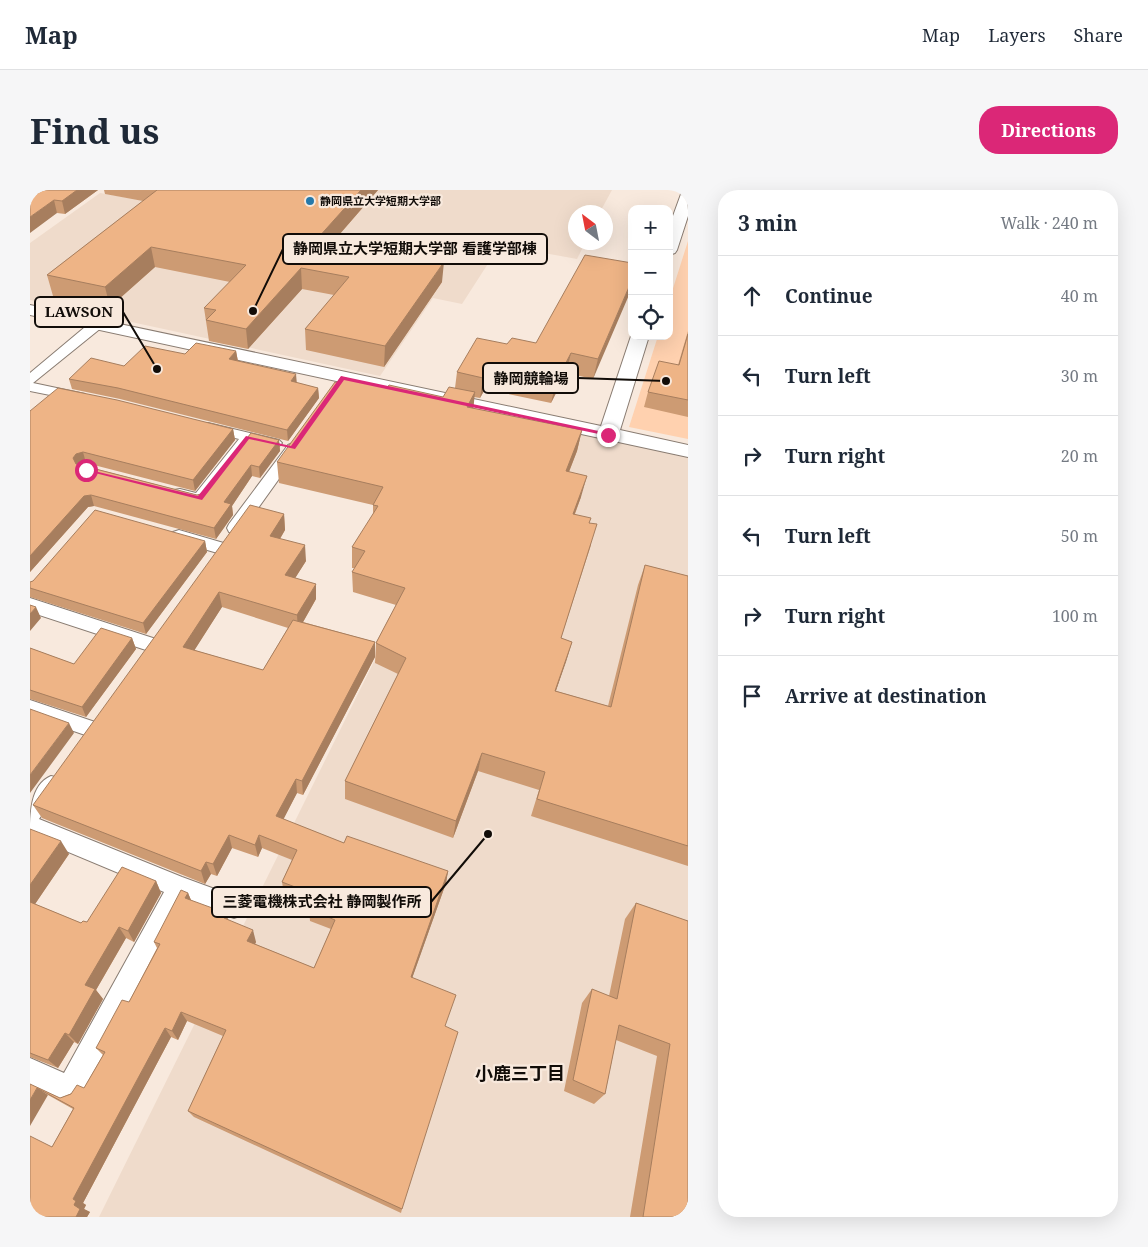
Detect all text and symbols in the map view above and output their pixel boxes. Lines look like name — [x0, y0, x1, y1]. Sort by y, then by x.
text: Map — [25, 18, 78, 51]
text: Map — [922, 23, 960, 47]
text: Layers — [988, 23, 1046, 47]
text: Share — [1074, 23, 1123, 47]
button: Directions — [979, 106, 1118, 154]
text: Find us — [30, 107, 159, 154]
place label: 静岡県立大学短期大学部 — [320, 193, 441, 208]
marker: 静岡県立大学短期大学部 — [304, 195, 316, 207]
north arrow — [568, 205, 613, 250]
map controls — [628, 205, 673, 340]
button: + — [628, 205, 673, 250]
text: 3 min — [738, 209, 797, 237]
text: Walk · 240 m — [1001, 212, 1098, 234]
callout: 静岡県立大学短期大学部 看護学部棟 — [283, 234, 547, 264]
text: 静岡県立大学短期大学部 看護学部棟 — [293, 238, 537, 258]
button: − — [628, 250, 673, 295]
icon: ahead — [738, 282, 766, 310]
text: Continue — [785, 283, 873, 309]
text: 40 m — [1061, 285, 1098, 307]
button: locate — [628, 295, 673, 340]
callout: LAWSON — [35, 297, 123, 327]
text: LAWSON — [45, 301, 113, 321]
icon: left — [738, 362, 766, 390]
callout: 静岡競輪場 — [483, 363, 578, 393]
text: Turn left — [785, 363, 871, 389]
text: 30 m — [1061, 365, 1098, 387]
text: 静岡競輪場 — [493, 368, 569, 388]
route end — [597, 424, 620, 447]
icon: right — [738, 442, 766, 470]
text: Turn right — [785, 443, 885, 469]
text: 20 m — [1061, 445, 1098, 467]
route start — [75, 459, 98, 482]
icon: left — [738, 522, 766, 550]
text: Turn left — [785, 523, 871, 549]
text: 50 m — [1061, 525, 1098, 547]
icon: right — [738, 602, 766, 630]
text: Turn right — [785, 603, 885, 629]
text: 100 m — [1052, 605, 1098, 627]
icon: arrive — [738, 682, 766, 710]
text: Arrive at destination — [785, 683, 987, 709]
callout: 三菱電機株式会社 静岡製作所 — [212, 887, 431, 917]
text: 三菱電機株式会社 静岡製作所 — [223, 891, 421, 911]
district label: 小鹿三丁目 — [475, 1061, 565, 1085]

